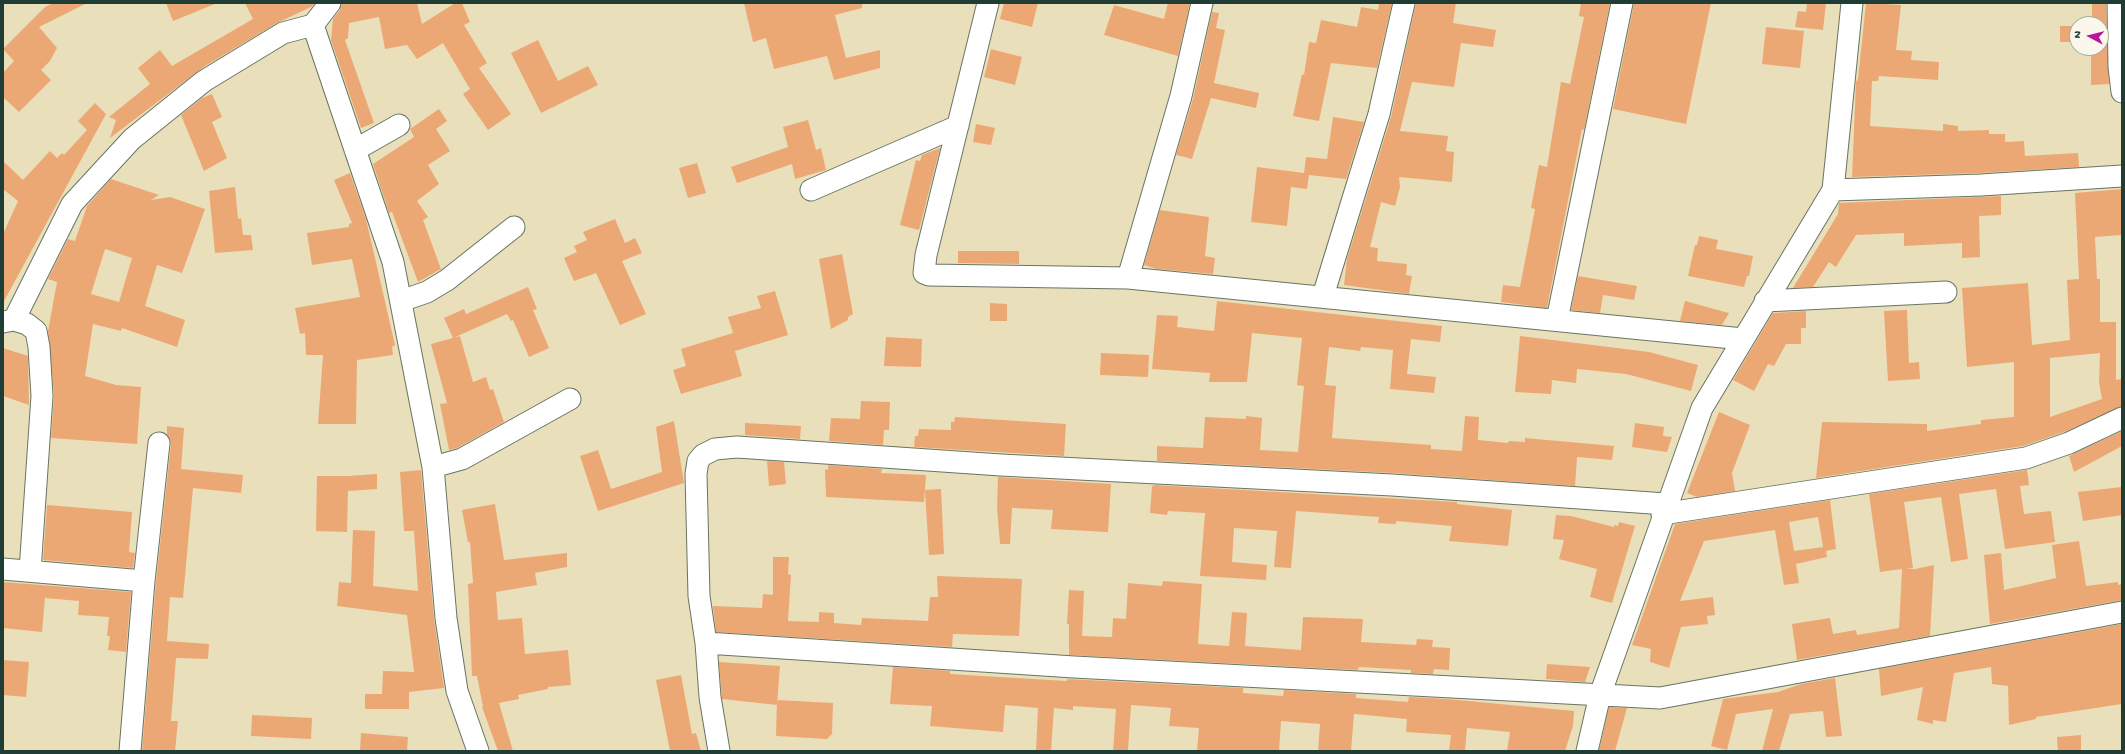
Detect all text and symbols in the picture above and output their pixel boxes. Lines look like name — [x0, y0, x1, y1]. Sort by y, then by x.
north arrow — [2069, 16, 2109, 56]
text: N — [2072, 30, 2084, 39]

